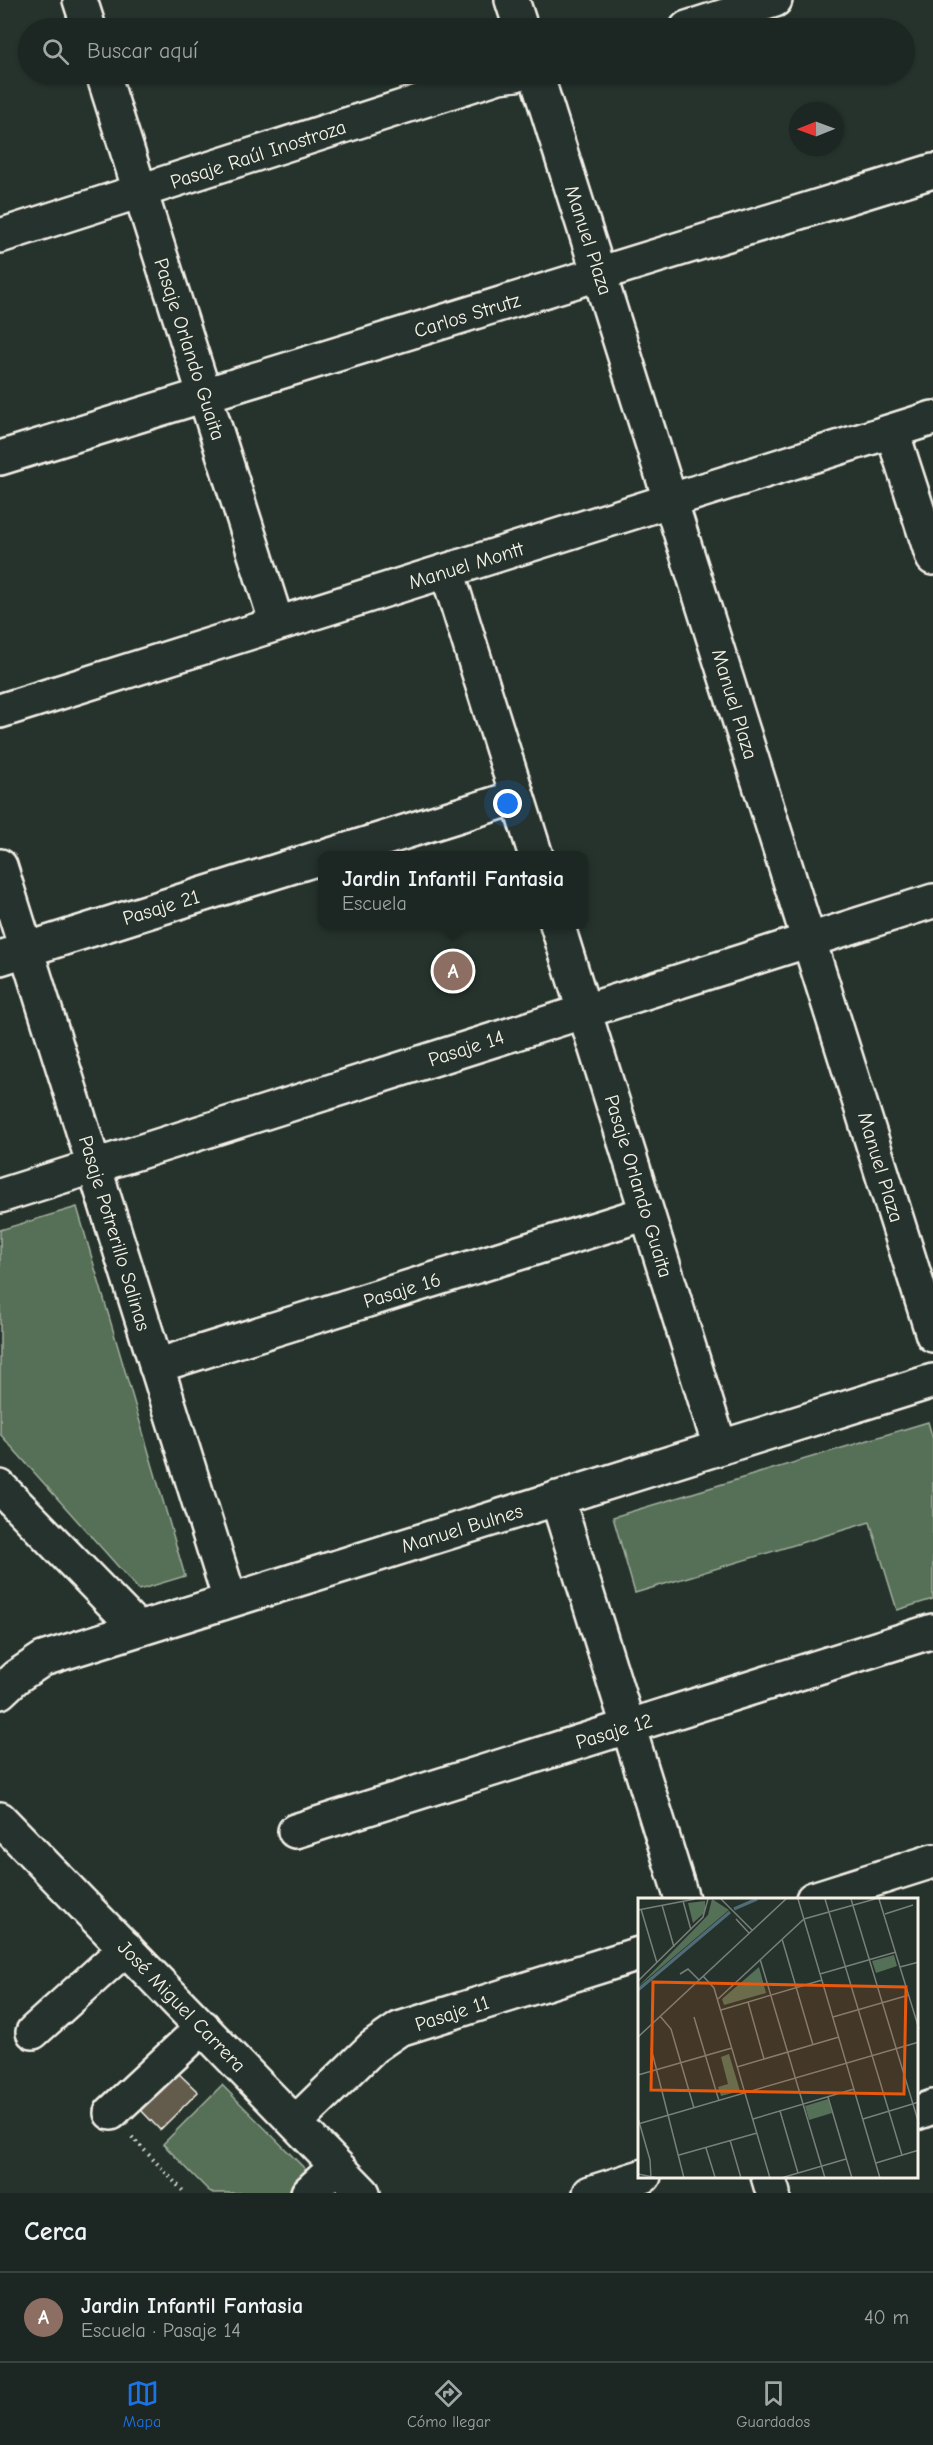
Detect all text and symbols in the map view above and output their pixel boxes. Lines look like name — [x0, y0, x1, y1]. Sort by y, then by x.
search box — [18, 18, 915, 84]
icon: search — [39, 35, 72, 68]
text: Buscar aquí — [87, 38, 198, 64]
north arrow — [789, 102, 843, 156]
street label: Pasaje Raúl Inostroza — [167, 115, 349, 194]
street label: Manuel Plaza — [560, 182, 617, 298]
street label: Pasaje Orlando Guaita — [149, 255, 230, 443]
street label: Carlos Strutz — [411, 288, 523, 343]
street label: Manuel Montt — [406, 537, 528, 594]
street label: Manuel Plaza — [707, 646, 762, 762]
your location — [493, 789, 522, 818]
popup — [318, 851, 588, 929]
text: Jardin Infantil Fantasia — [342, 866, 564, 892]
street label: Pasaje 21 — [120, 885, 202, 930]
text: Escuela — [342, 892, 407, 915]
pin: A — [434, 948, 472, 994]
street label: Pasaje 14 — [425, 1025, 507, 1072]
street label: Pasaje Orlando Guaita — [600, 1092, 677, 1280]
street label: Manuel Plaza — [853, 1109, 908, 1225]
street label: Pasaje Potrerillo Salinas — [74, 1133, 155, 1334]
street label: Pasaje 16 — [361, 1268, 443, 1313]
street label: Manuel Bulnes — [399, 1499, 526, 1558]
street label: Pasaje 12 — [573, 1709, 655, 1754]
inset map — [638, 1898, 918, 2178]
street label: José Miguel Carrera — [113, 1936, 250, 2077]
street label: Pasaje 11 — [412, 1991, 492, 2036]
text: Cerca — [24, 2217, 88, 2247]
text: Jardin Infantil Fantasia — [81, 2293, 303, 2319]
text: A — [38, 2306, 49, 2329]
text: 40 m — [864, 2306, 909, 2329]
text: Escuela · Pasaje 14 — [81, 2319, 241, 2342]
tab: Mapa — [123, 2377, 161, 2431]
tab: Cómo llegar — [407, 2377, 490, 2431]
tab: Guardados — [736, 2377, 810, 2431]

